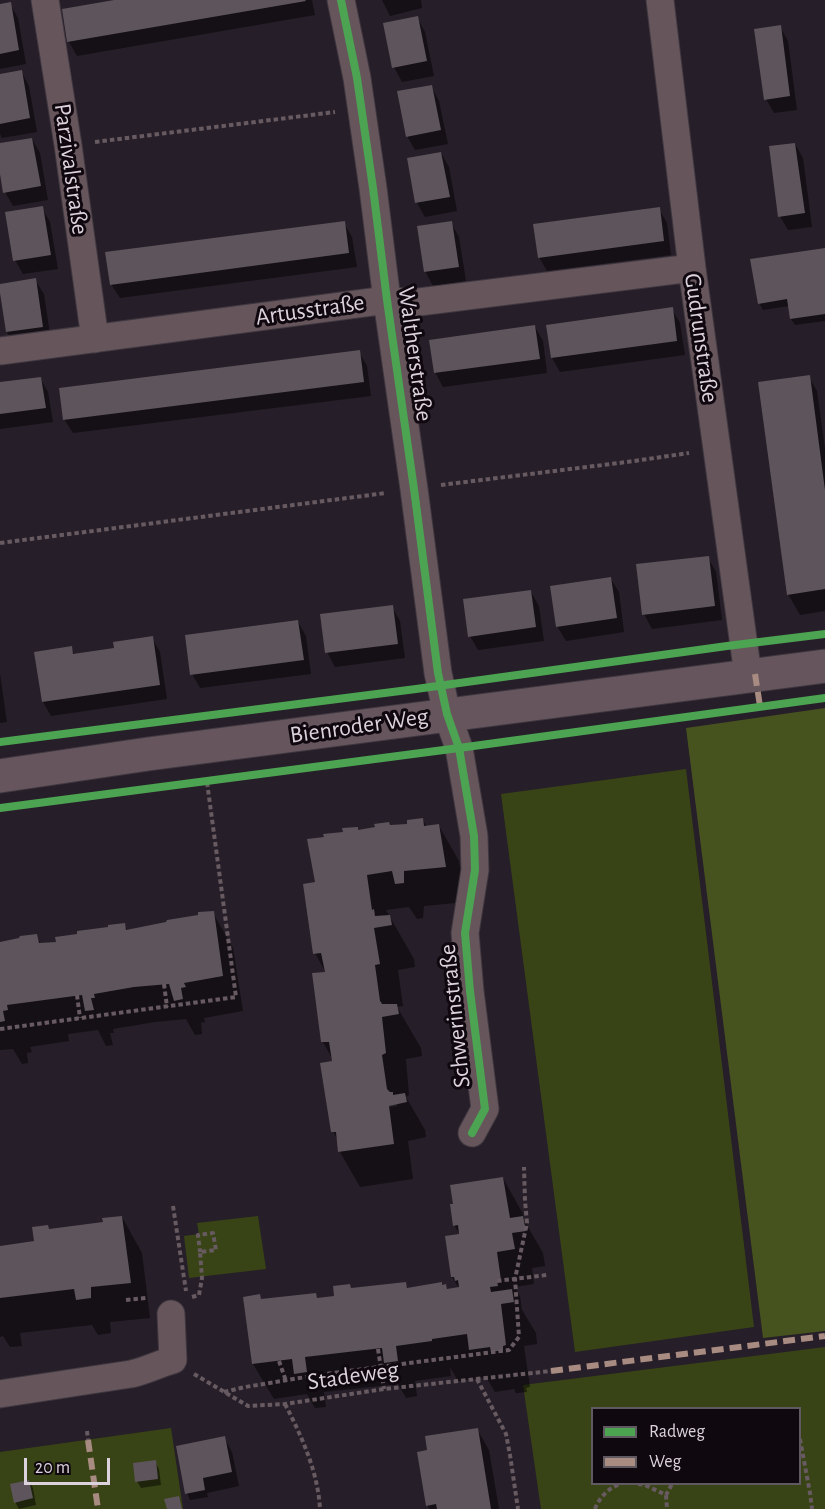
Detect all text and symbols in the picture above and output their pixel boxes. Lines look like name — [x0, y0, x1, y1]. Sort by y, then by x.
street label: Parzivalstraße — [48, 101, 94, 237]
street label: Gudrunstraße — [678, 272, 724, 404]
street label: Waltherstraße — [391, 285, 439, 423]
street label: Artusstraße — [254, 288, 366, 332]
street label: Bienroder Weg — [288, 702, 430, 750]
street label: Schwerinstraße — [433, 943, 477, 1089]
street label: Stadeweg — [305, 1355, 401, 1397]
legend — [591, 1407, 801, 1485]
text: Radweg — [649, 1423, 705, 1441]
scale bar — [27, 1446, 112, 1484]
text: Weg — [649, 1453, 681, 1471]
text: 20 m — [35, 1459, 70, 1477]

